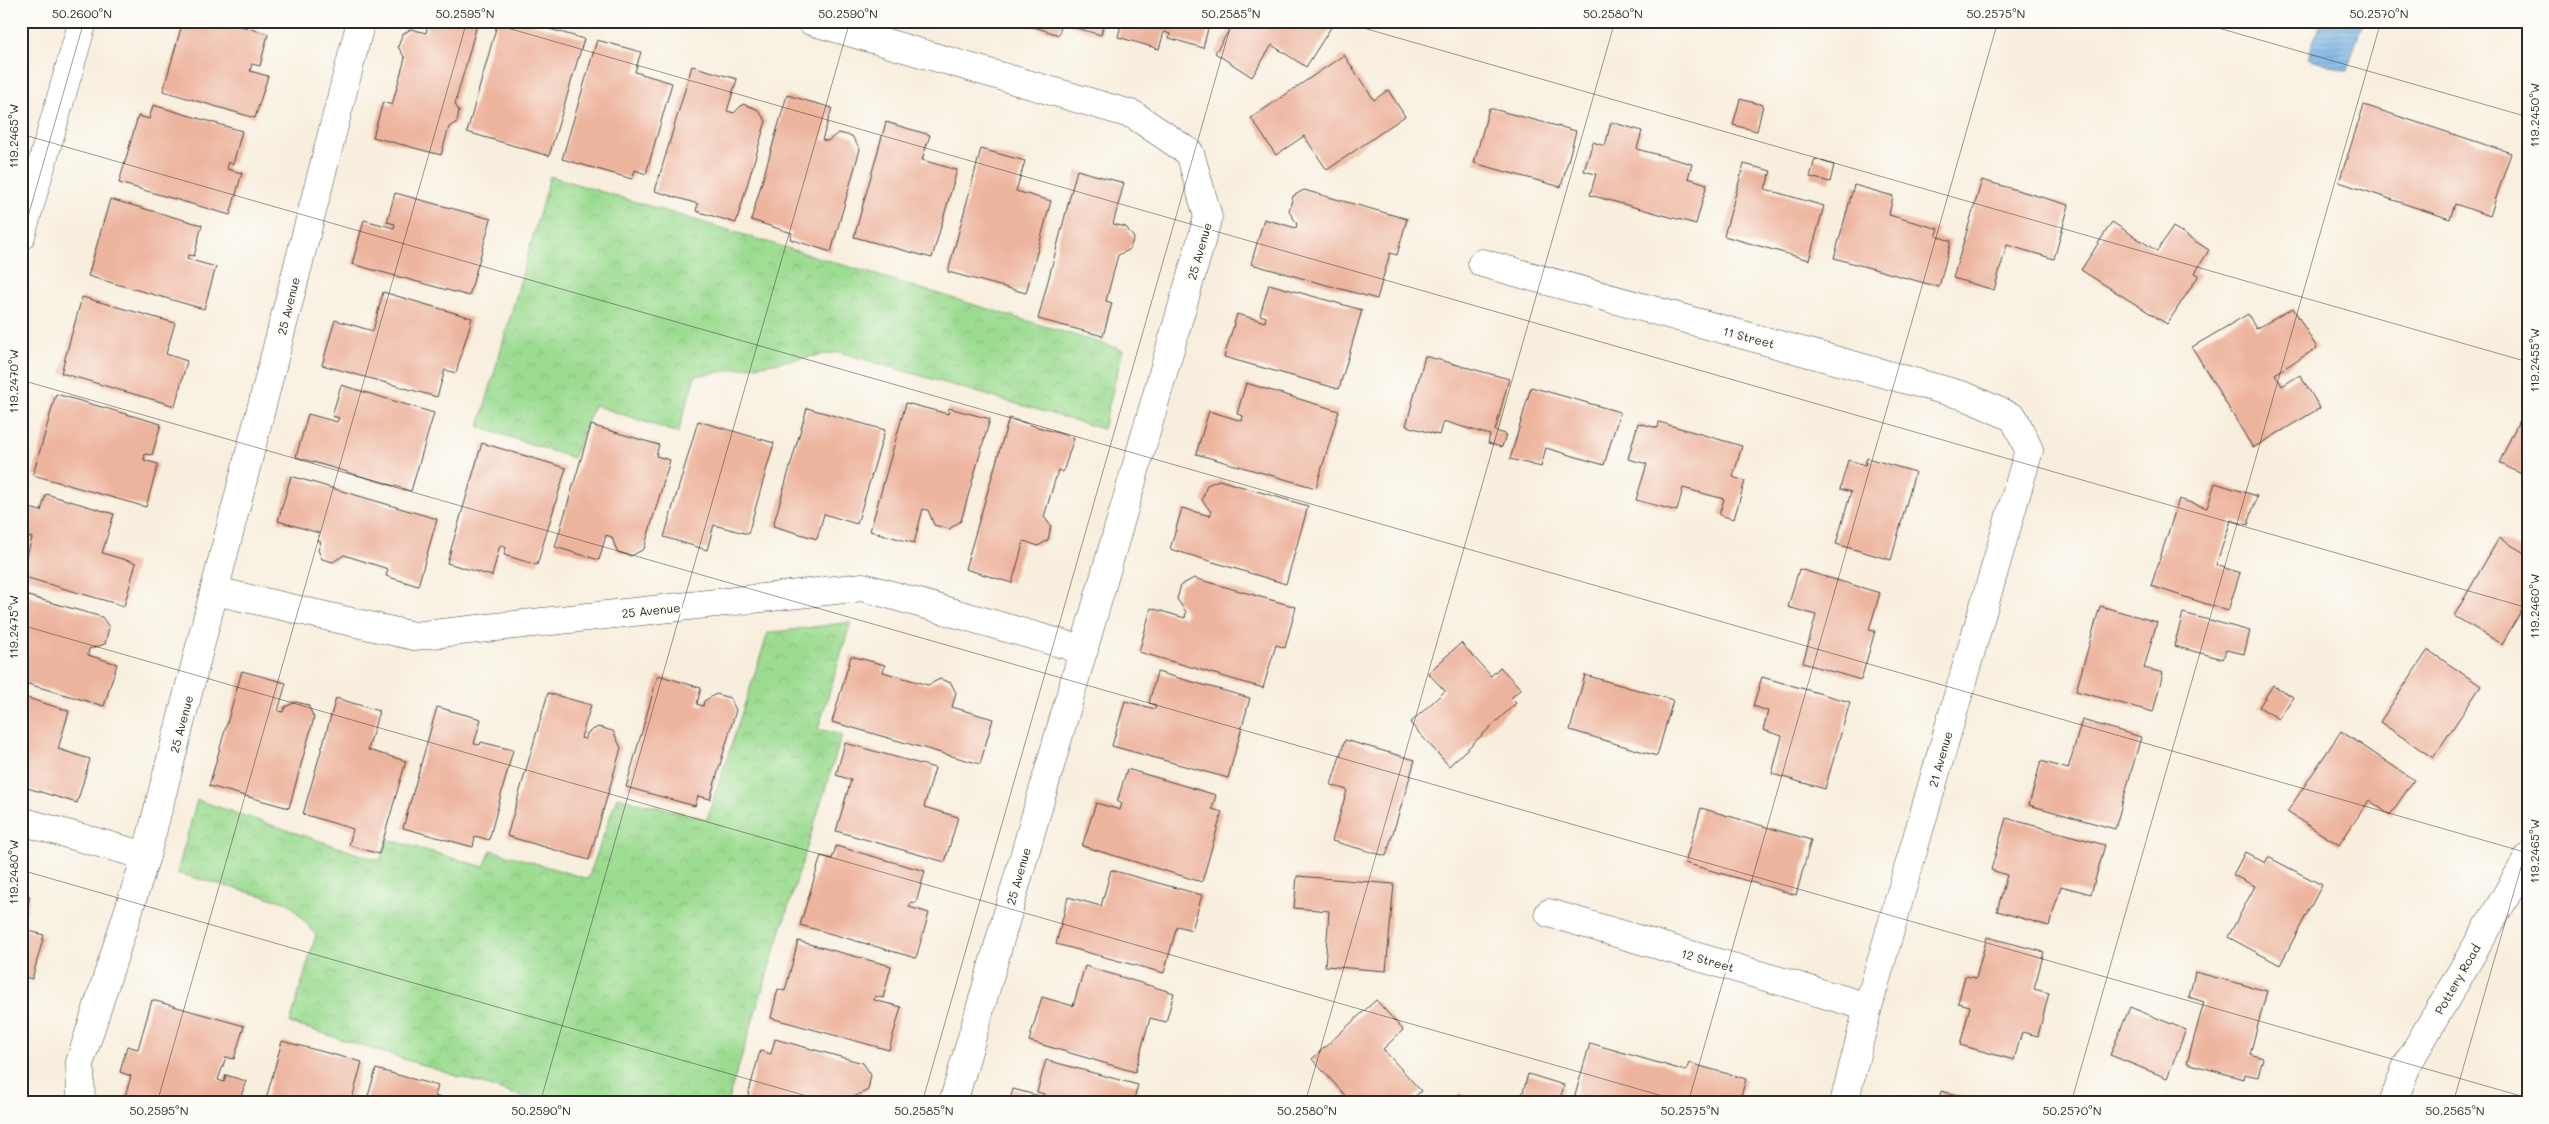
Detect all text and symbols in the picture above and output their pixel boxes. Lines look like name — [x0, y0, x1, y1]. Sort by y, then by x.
text: 50.2600°N — [52, 5, 112, 21]
text: 50.2595°N — [435, 5, 495, 21]
text: 50.2590°N — [818, 5, 878, 21]
text: 50.2585°N — [1201, 5, 1261, 21]
text: 50.2580°N — [1583, 5, 1643, 21]
text: 50.2575°N — [1967, 5, 2025, 21]
text: 50.2570°N — [2349, 5, 2409, 21]
text: 119.2450°W — [2526, 83, 2542, 147]
text: 119.2465°W — [5, 104, 21, 168]
street label: 25 Avenue — [1183, 220, 1215, 282]
street label: 25 Avenue — [273, 275, 303, 337]
street label: 11 Street — [1721, 322, 1777, 352]
text: 119.2455°W — [2526, 328, 2542, 392]
text: 119.2470°W — [5, 349, 21, 413]
text: 119.2460°W — [2526, 574, 2542, 638]
text: 119.2475°W — [5, 595, 21, 659]
street label: 25 Avenue — [621, 599, 681, 621]
street label: 25 Avenue — [166, 693, 196, 755]
street label: 21 Avenue — [1924, 729, 1956, 789]
text: 119.2465°W — [2526, 819, 2542, 883]
text: 119.2480°W — [5, 840, 21, 904]
street label: 25 Avenue — [1002, 845, 1034, 907]
street label: Pottery Road — [2430, 941, 2484, 1017]
street label: 12 Street — [1680, 945, 1736, 975]
text: 50.2595°N — [129, 1102, 189, 1118]
text: 50.2590°N — [511, 1102, 571, 1118]
text: 50.2585°N — [894, 1102, 954, 1118]
text: 50.2580°N — [1277, 1102, 1337, 1118]
text: 50.2575°N — [1661, 1102, 1719, 1118]
text: 50.2570°N — [2042, 1102, 2102, 1118]
text: 50.2565°N — [2425, 1102, 2485, 1118]

